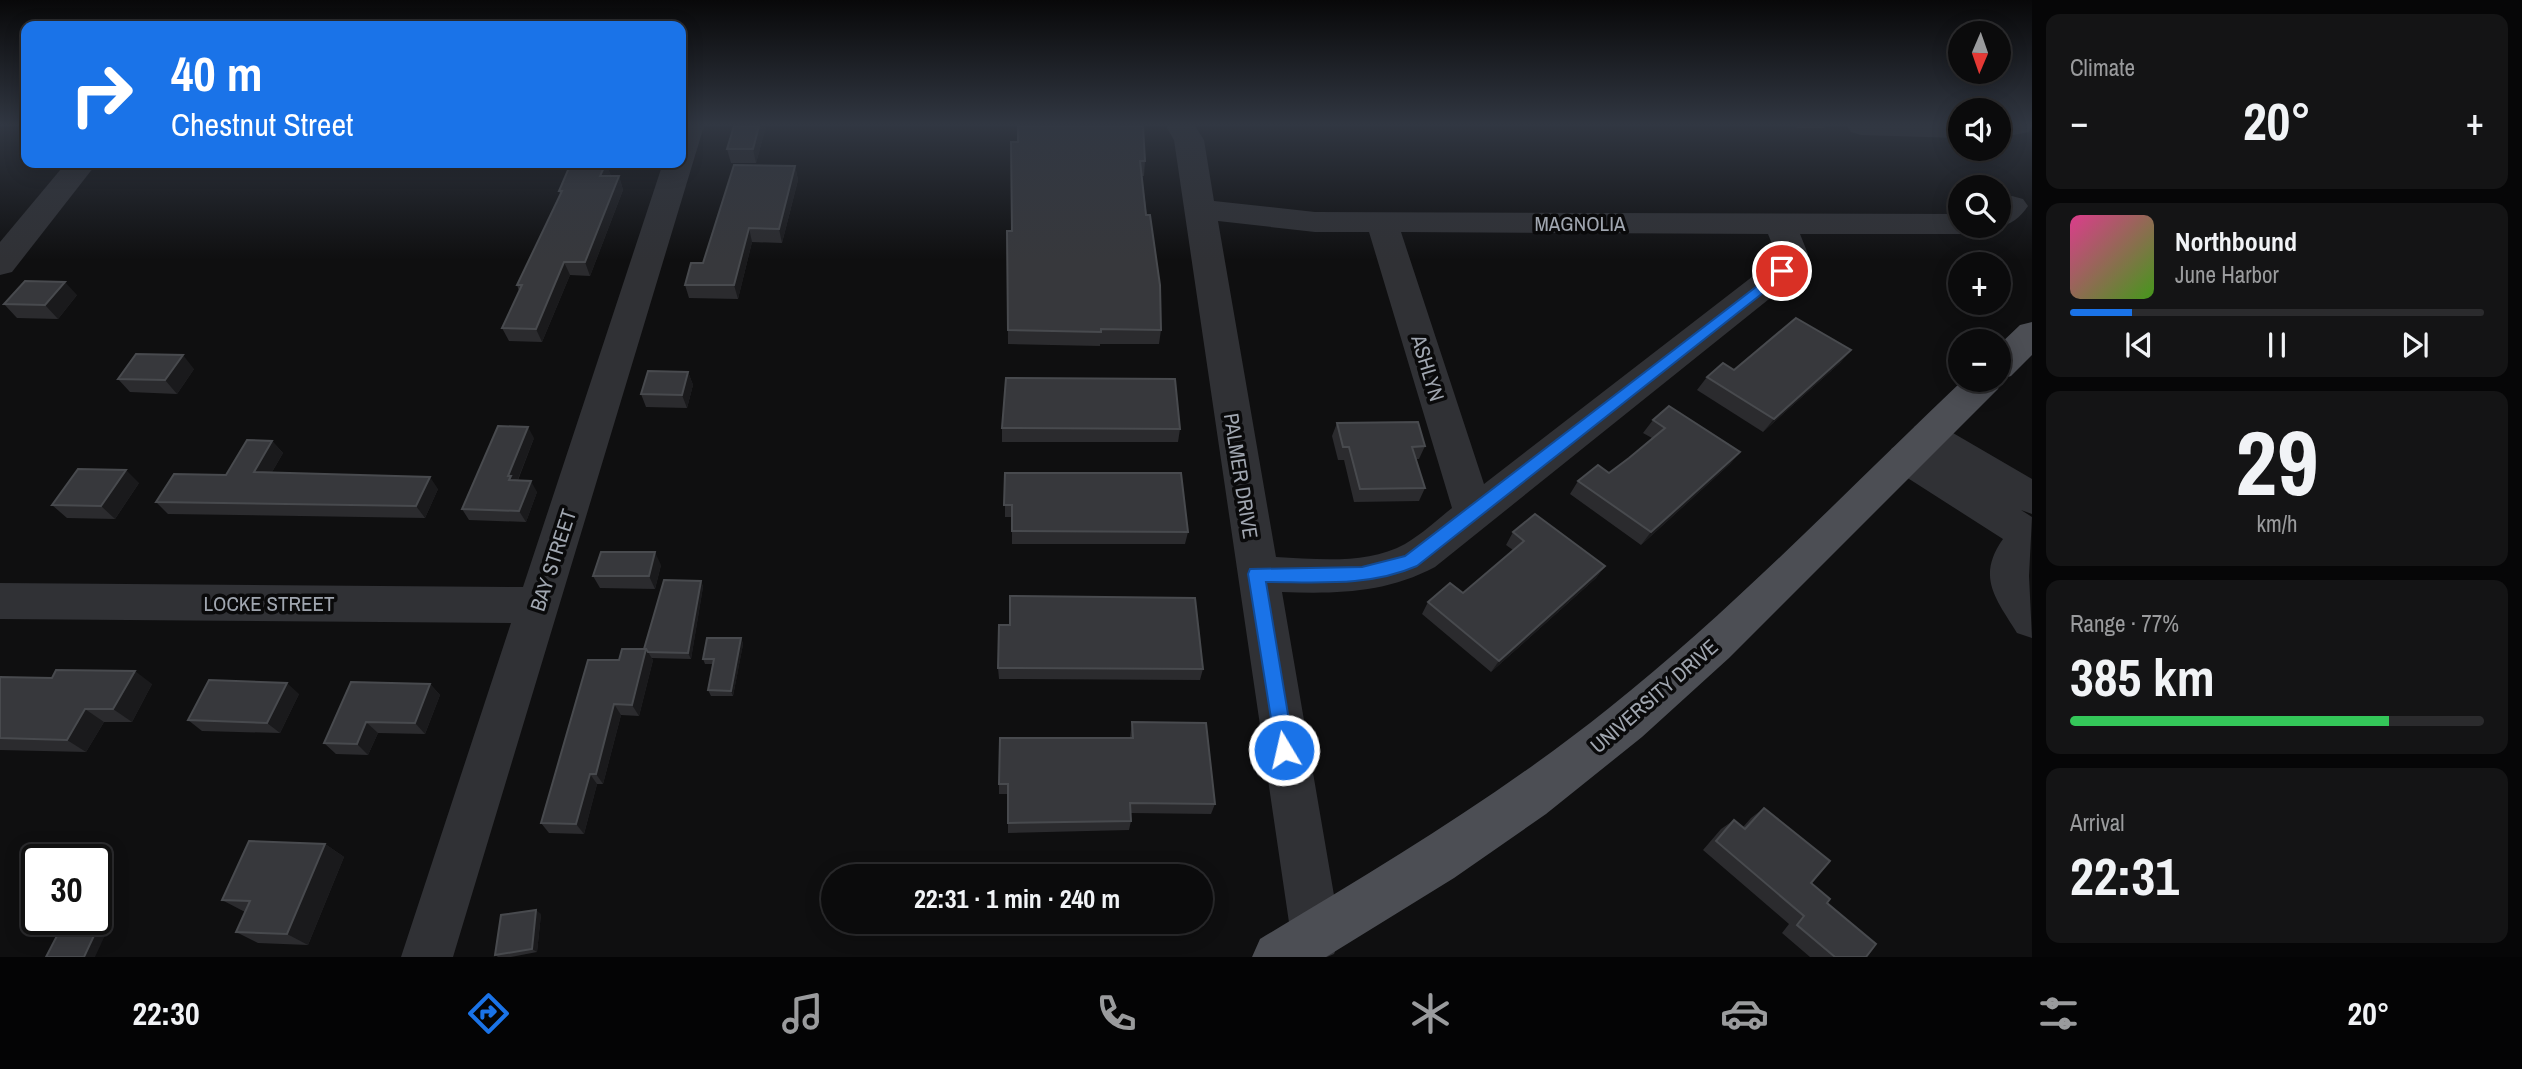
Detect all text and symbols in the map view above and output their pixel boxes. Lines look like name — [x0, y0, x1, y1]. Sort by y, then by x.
north arrow — [1948, 21, 2011, 84]
map controls — [1948, 21, 2011, 392]
text: 40 m — [171, 40, 263, 106]
icon: right — [56, 49, 147, 140]
text: Climate — [2070, 52, 2135, 83]
text: 20° — [2243, 86, 2311, 156]
text: − — [2070, 96, 2088, 147]
text: + — [2466, 96, 2484, 147]
button: sound — [1948, 98, 2011, 161]
text: Chestnut Street — [171, 103, 353, 146]
button: search — [1948, 175, 2011, 238]
street label: MAGNOLIA — [1535, 209, 1626, 238]
text: Northbound — [2175, 224, 2297, 259]
pin — [1752, 241, 1812, 301]
icon: arrive — [1763, 252, 1801, 290]
button: + — [1948, 252, 2011, 315]
text: June Harbor — [2175, 259, 2279, 290]
icon: previous — [2120, 326, 2158, 364]
icon: pause — [2258, 326, 2296, 364]
icon: next — [2396, 326, 2434, 364]
button: − — [1948, 329, 2011, 392]
street label: ASHLYN — [1404, 330, 1452, 405]
text: 29 — [2236, 401, 2319, 523]
street label: PALMER DRIVE — [1217, 411, 1265, 541]
street label: BAY STREET — [523, 505, 583, 615]
text: km/h — [2257, 508, 2297, 539]
street label: LOCKE STREET — [203, 589, 335, 618]
text: Range · 77% — [2070, 608, 2179, 639]
street label: UNIVERSITY DRIVE — [1584, 632, 1724, 760]
text: 385 km — [2070, 642, 2215, 712]
position arrow — [1247, 713, 1321, 787]
text: Arrival — [2070, 807, 2125, 838]
text: 22:31 — [2070, 841, 2179, 911]
speed limit sign: 30 — [21, 844, 112, 935]
text: 22:31 · 1 min · 240 m — [914, 881, 1120, 916]
icon: directions — [464, 989, 513, 1038]
icon: music — [778, 989, 827, 1038]
icon: phone — [1092, 989, 1141, 1038]
icon: climate — [1406, 989, 1455, 1038]
icon: car — [1720, 989, 1769, 1038]
icon: filters — [2034, 989, 2083, 1038]
text: 22:30 — [132, 992, 200, 1035]
text: 20° — [2348, 992, 2390, 1035]

